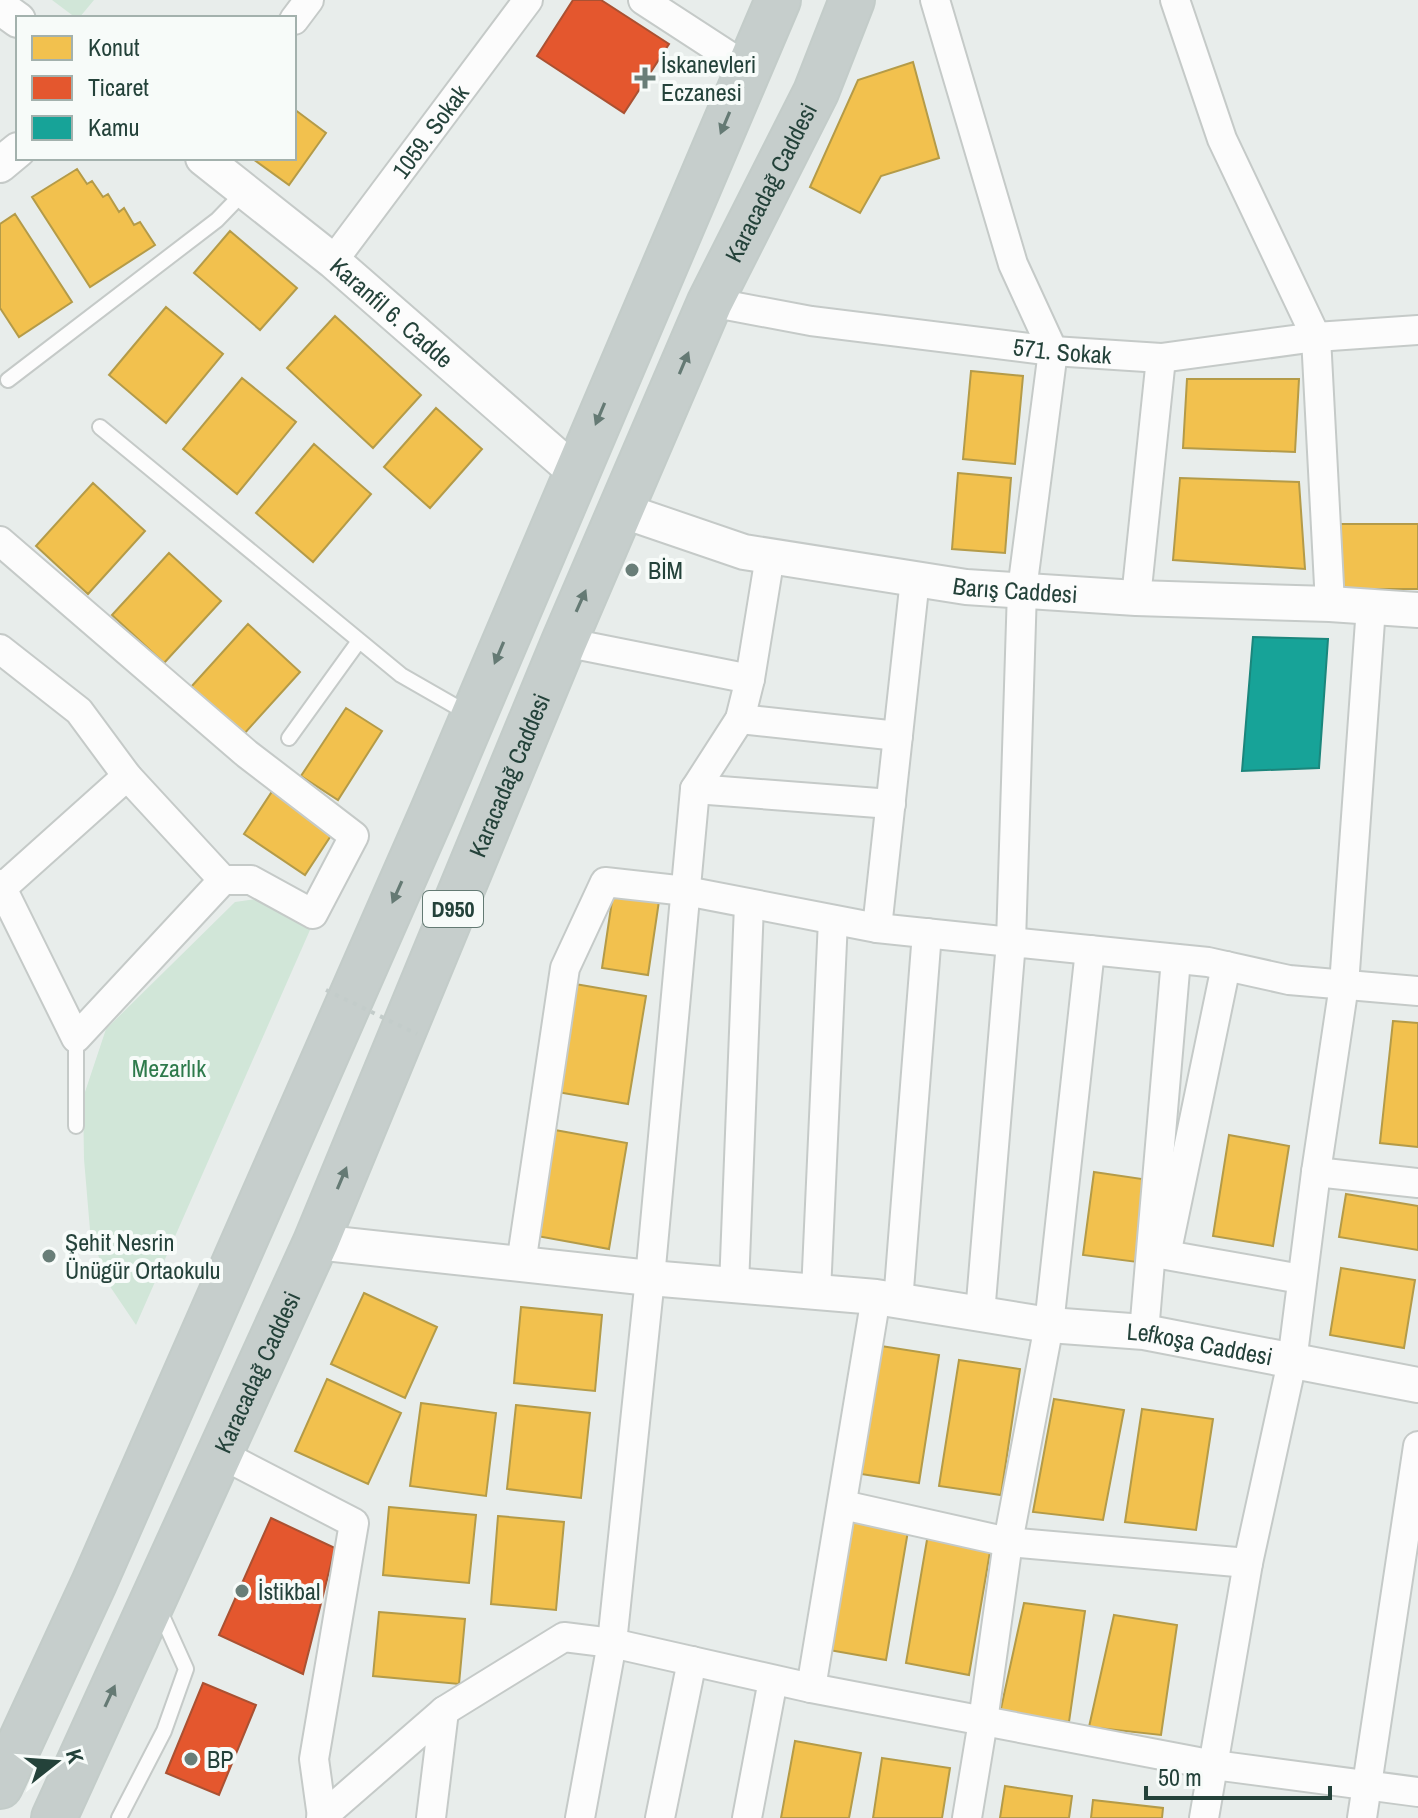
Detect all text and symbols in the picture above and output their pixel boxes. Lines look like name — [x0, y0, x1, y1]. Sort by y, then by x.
legend — [16, 16, 296, 160]
text: Konut — [88, 31, 140, 63]
place label: İskanevleri Eczanesi — [661, 48, 756, 108]
marker: İskanevleri Eczanesi — [636, 69, 654, 87]
text: Ticaret — [88, 71, 149, 103]
street label: 1059. Sokak — [384, 78, 476, 185]
street label: Karacadağ Caddesi — [717, 97, 824, 267]
text: Kamu — [88, 111, 139, 143]
one-way arrow — [719, 112, 732, 135]
street label: Karanfil 6. Cadde — [324, 250, 460, 375]
street label: 571. Sokak — [1011, 330, 1113, 371]
one-way arrow — [678, 351, 691, 375]
one-way arrow — [594, 402, 607, 425]
place label: BİM — [648, 554, 683, 586]
marker: BİM — [623, 561, 641, 579]
street label: Barış Caddesi — [951, 569, 1078, 610]
one-way arrow — [575, 590, 588, 613]
one-way arrow — [493, 641, 506, 665]
street label: Karacadağ Caddesi — [461, 689, 557, 862]
one-way arrow — [390, 880, 404, 904]
road number: D950 — [423, 891, 483, 927]
park label: Mezarlık — [132, 1052, 206, 1084]
one-way arrow — [336, 1166, 349, 1190]
place label: Şehit Nesrin Ünügür Ortaokulu — [65, 1226, 220, 1286]
marker: Şehit Nesrin Ünügür Ortaokulu — [40, 1247, 58, 1265]
street label: Karacadağ Caddesi — [206, 1286, 307, 1458]
street label: Lefkoşa Caddesi — [1126, 1315, 1275, 1373]
place label: İstikbal — [258, 1575, 320, 1607]
marker: İstikbal — [233, 1582, 251, 1600]
one-way arrow — [103, 1684, 117, 1708]
north arrow — [16, 1722, 96, 1802]
place label: BP — [207, 1743, 233, 1775]
text: K — [59, 1746, 91, 1767]
marker: BP — [182, 1750, 200, 1768]
scale bar — [1146, 1750, 1330, 1800]
text: 50 m — [1158, 1761, 1202, 1793]

